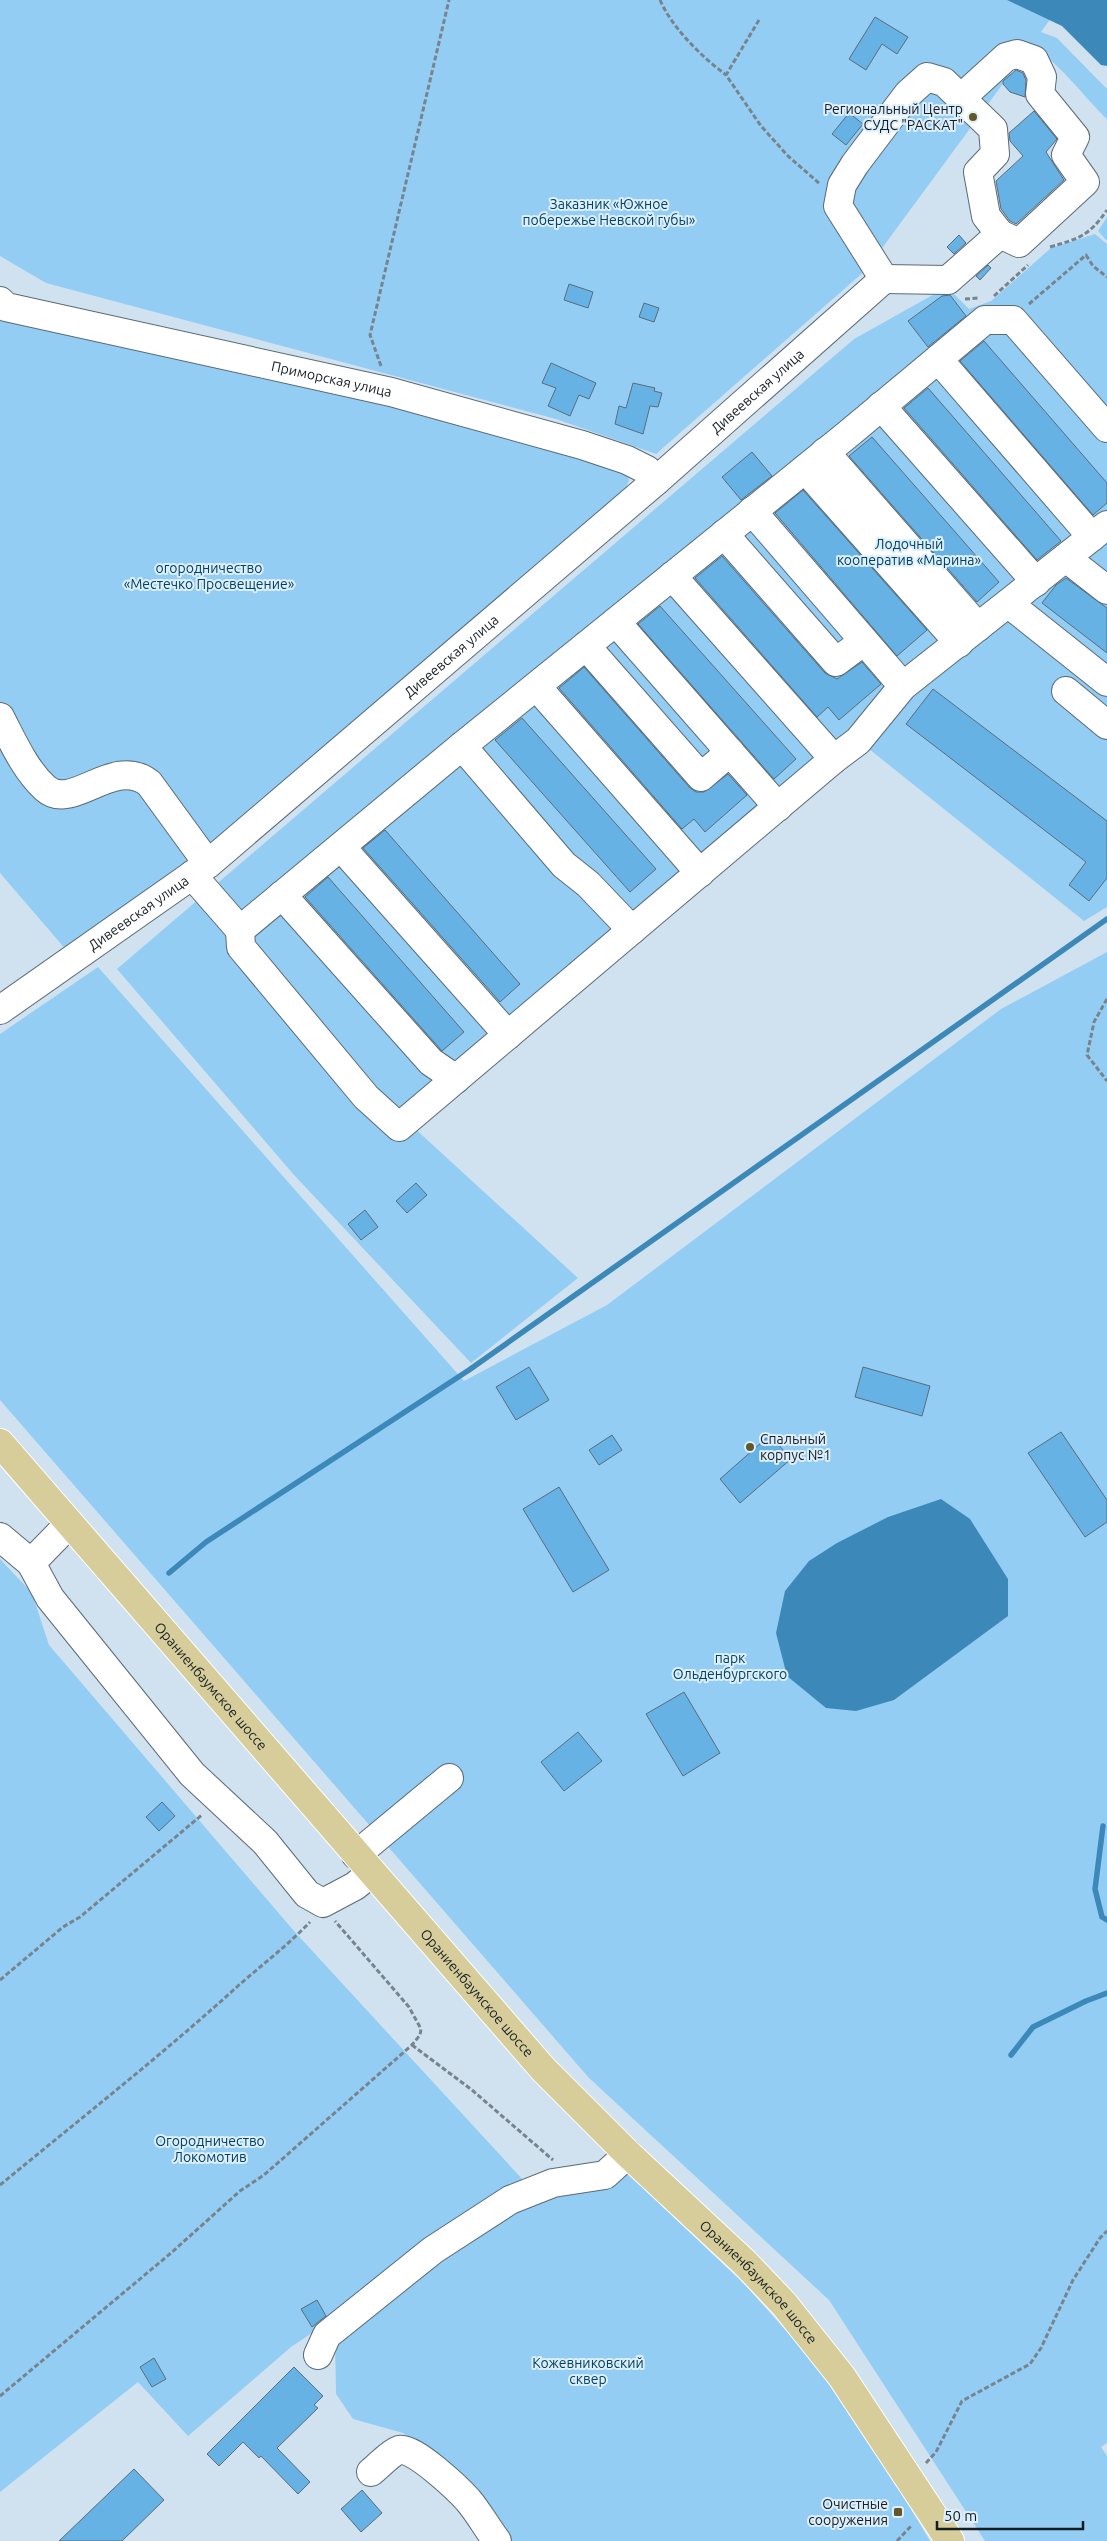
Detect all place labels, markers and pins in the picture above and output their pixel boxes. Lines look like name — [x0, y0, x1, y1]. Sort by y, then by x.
place label: Региональный Центр СУДС "РАСКАТ" — [824, 101, 963, 133]
marker: Региональный Центр СУДС "РАСКАТ" — [967, 111, 979, 123]
place label: Спальный корпус №1 — [760, 1431, 831, 1463]
marker: Спальный корпус №1 — [744, 1441, 756, 1453]
place label: Очистные сооружения — [808, 2496, 888, 2528]
marker: Очистные сооружения — [892, 2506, 904, 2518]

